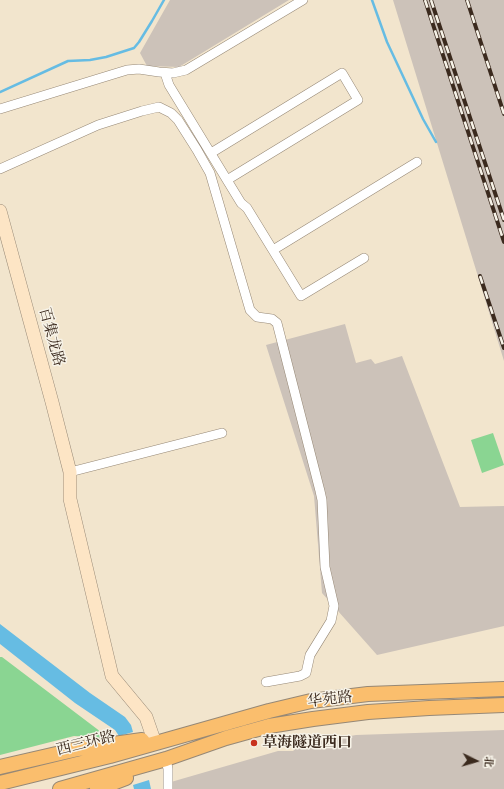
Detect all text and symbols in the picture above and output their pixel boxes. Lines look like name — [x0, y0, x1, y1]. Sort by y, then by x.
street label: 百集龙路 — [35, 306, 67, 368]
street label: 华苑路 — [307, 688, 353, 712]
street label: 西三环路 — [55, 728, 117, 760]
place label: 草海隧道西口 — [262, 734, 352, 752]
marker: 草海隧道西口 — [249, 738, 259, 748]
north arrow — [456, 741, 496, 781]
text: 北 — [481, 756, 495, 768]

